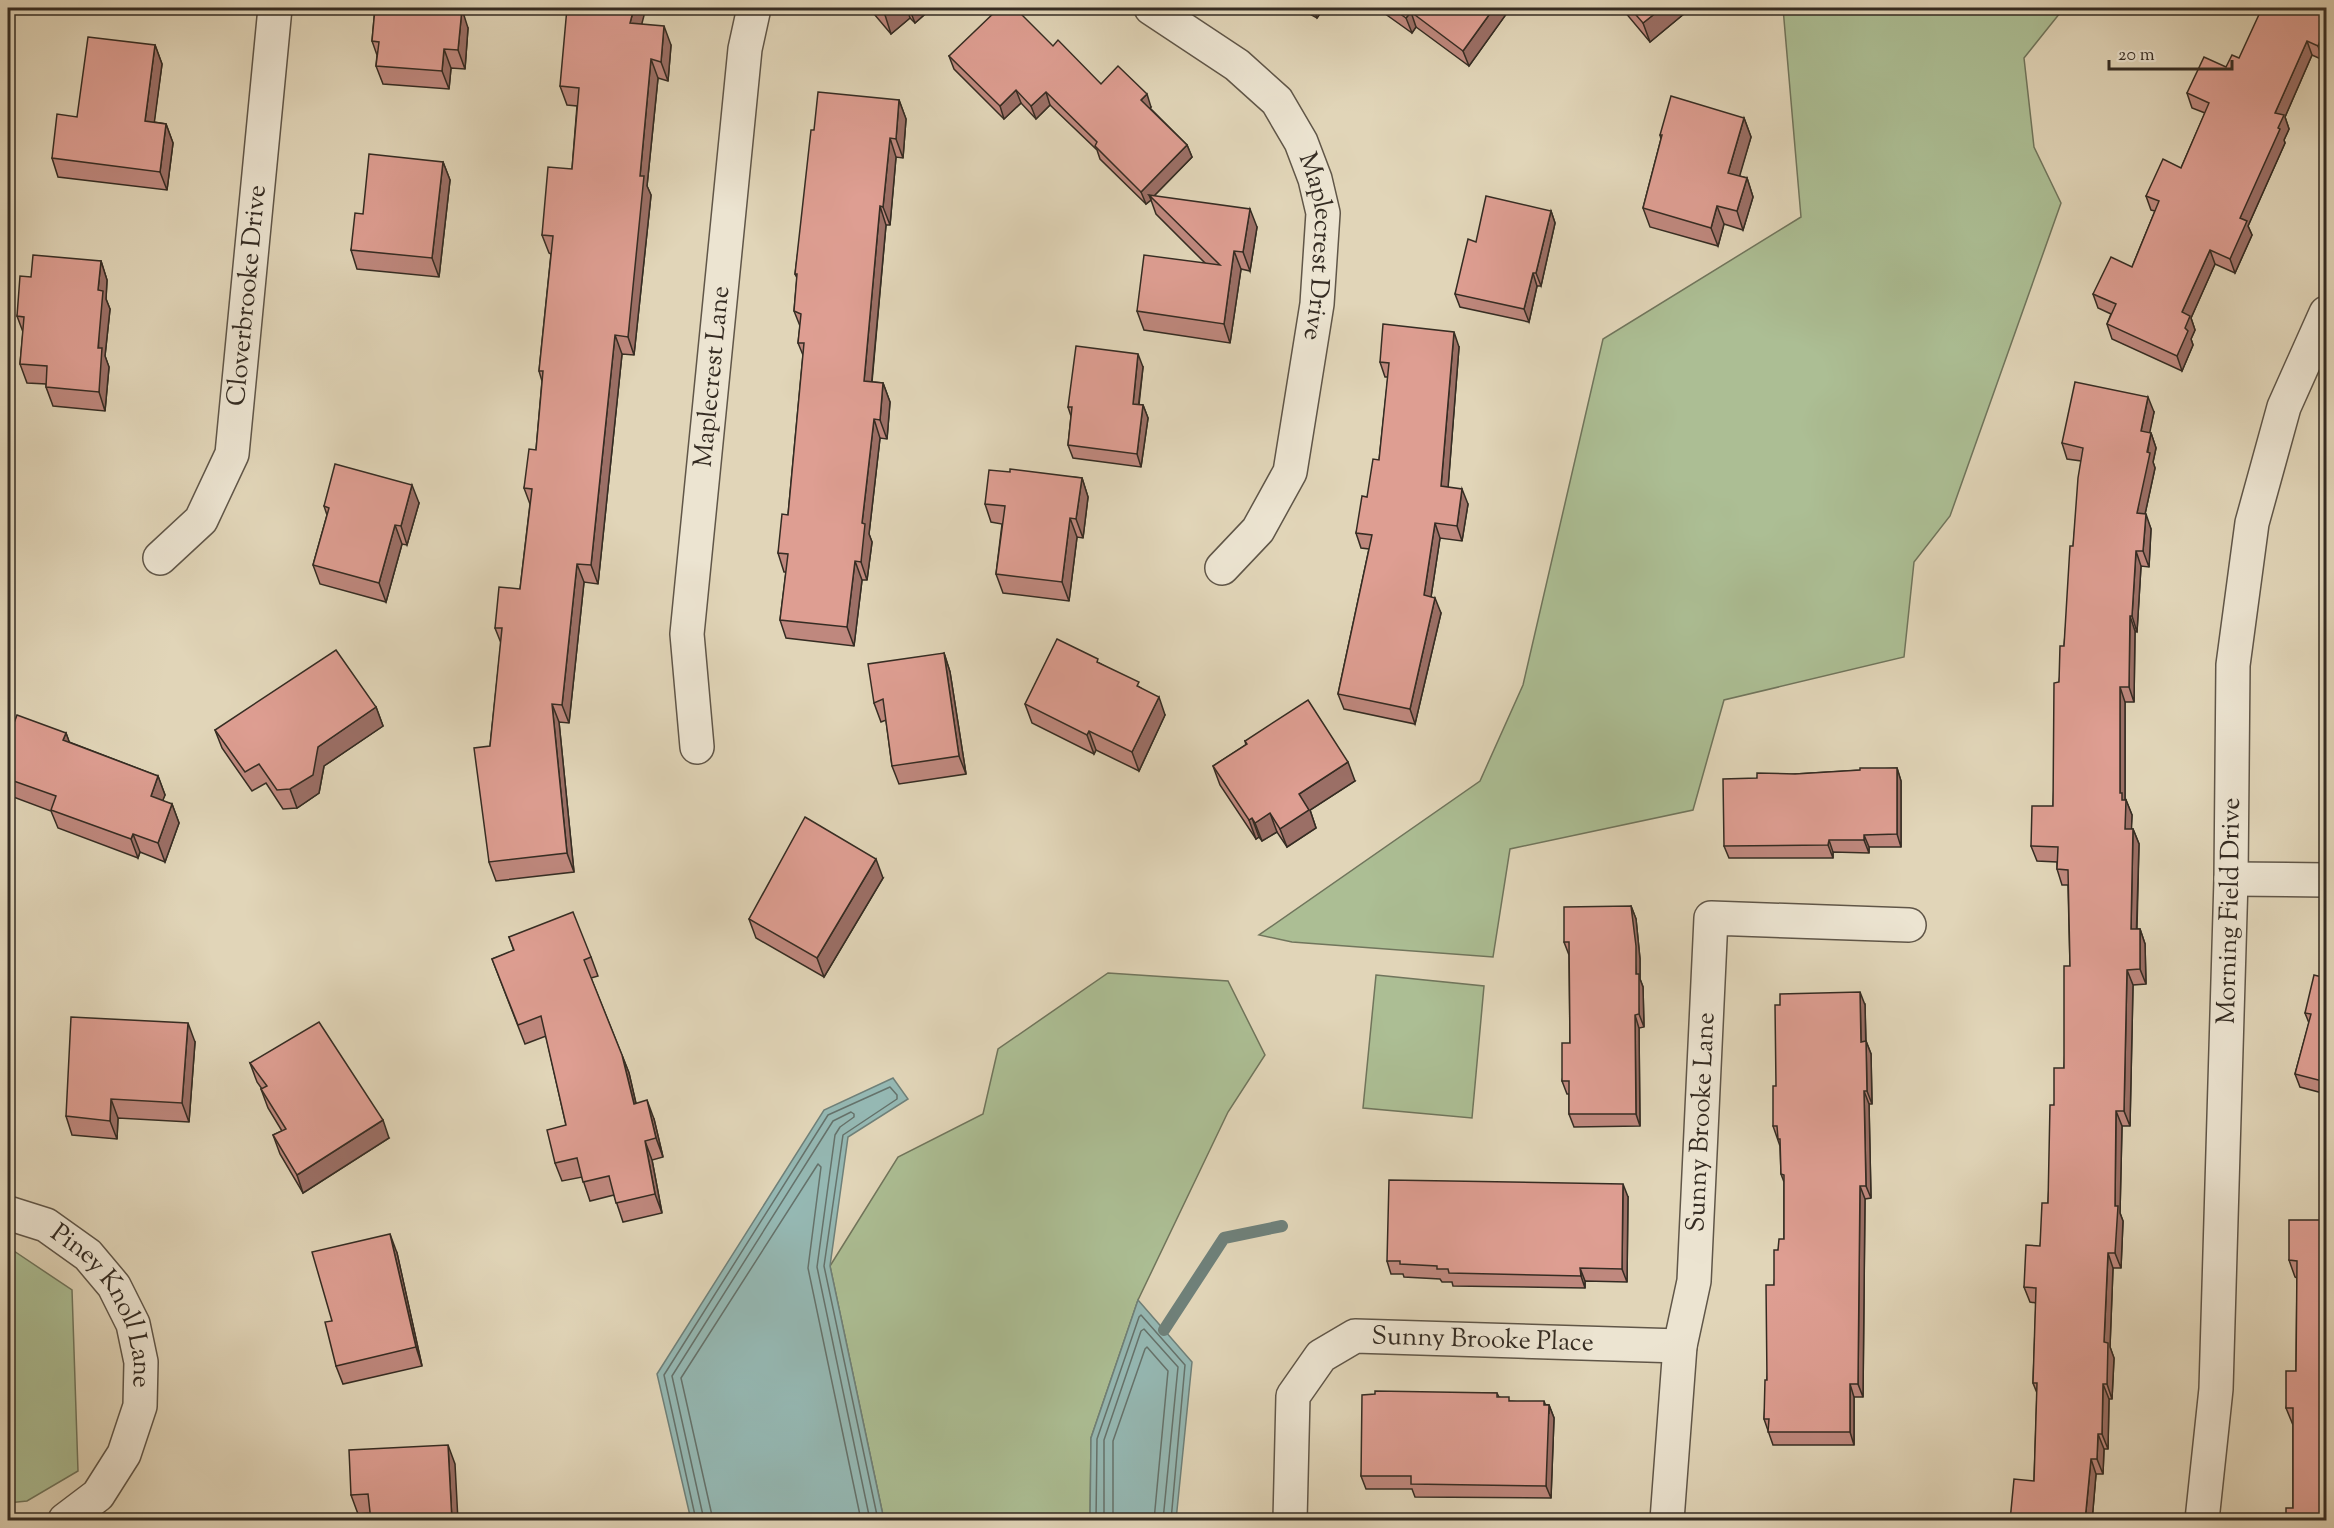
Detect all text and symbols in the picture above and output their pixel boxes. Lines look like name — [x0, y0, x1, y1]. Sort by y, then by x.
scale bar — [2109, 33, 2232, 71]
text: 20 m — [2118, 43, 2155, 69]
street label: Maplecrest Drive — [1288, 147, 1342, 343]
street label: Cloverbrooke Drive — [218, 183, 276, 408]
street label: Maplecrest Lane — [685, 284, 740, 469]
street label: Morning Field Drive — [2208, 797, 2250, 1025]
street label: Sunny Brooke Lane — [1678, 1012, 1725, 1233]
street label: Piney Knoll Lane — [43, 1215, 160, 1388]
street label: Sunny Brooke Place — [1371, 1318, 1594, 1362]

